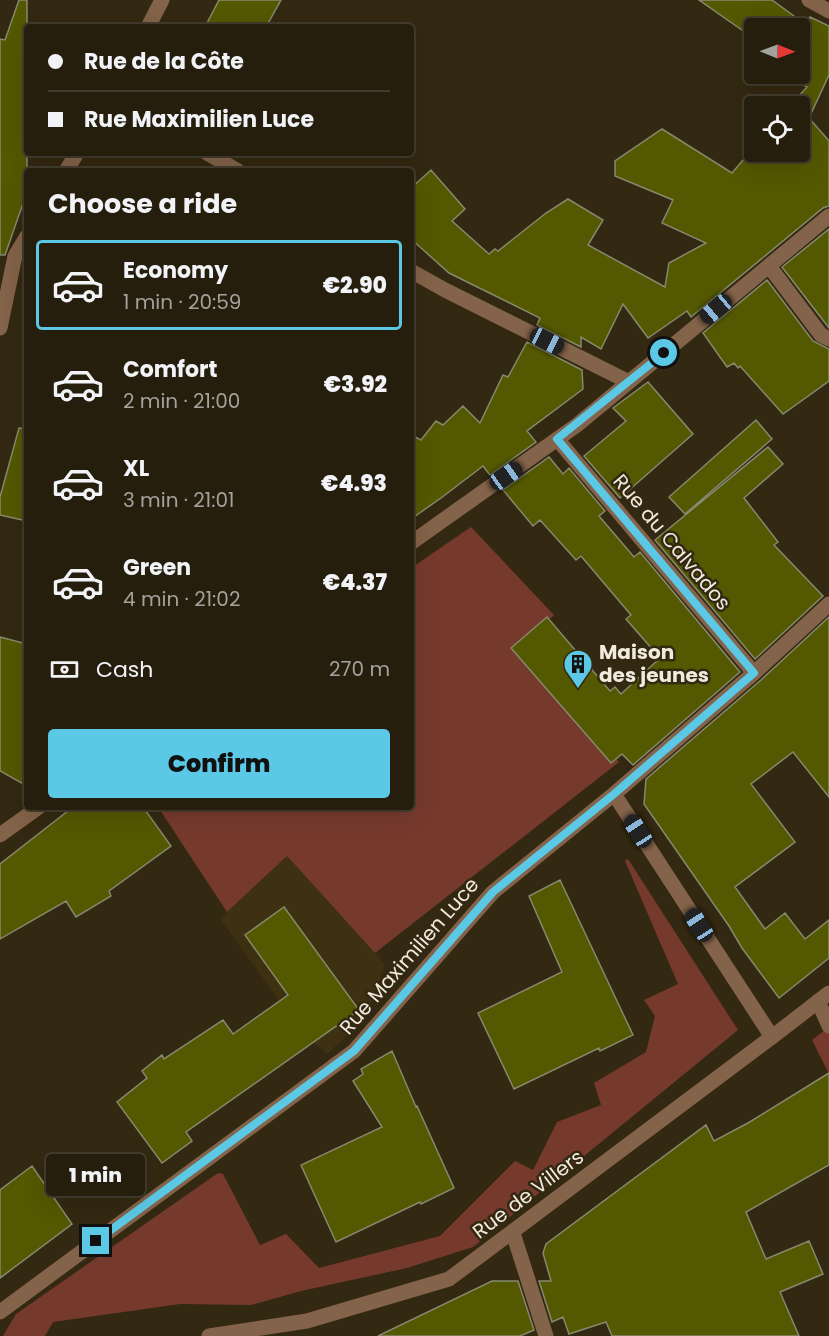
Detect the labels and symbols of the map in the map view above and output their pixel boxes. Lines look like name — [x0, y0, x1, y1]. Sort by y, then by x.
north arrow — [744, 18, 810, 84]
car — [696, 291, 736, 327]
car — [527, 325, 567, 357]
route start — [650, 339, 677, 366]
car — [486, 458, 526, 494]
street label: Rue du Calvados — [607, 468, 737, 616]
place label: Maison des jeunes — [599, 638, 709, 689]
building icon: Maison des jeunes — [562, 648, 594, 690]
car — [621, 811, 655, 851]
street label: Rue Maximilien Luce — [333, 871, 485, 1041]
car — [682, 905, 716, 945]
street label: Rue de Villers — [467, 1143, 589, 1245]
callout: 1 min — [46, 1154, 146, 1196]
route end — [82, 1227, 109, 1254]

